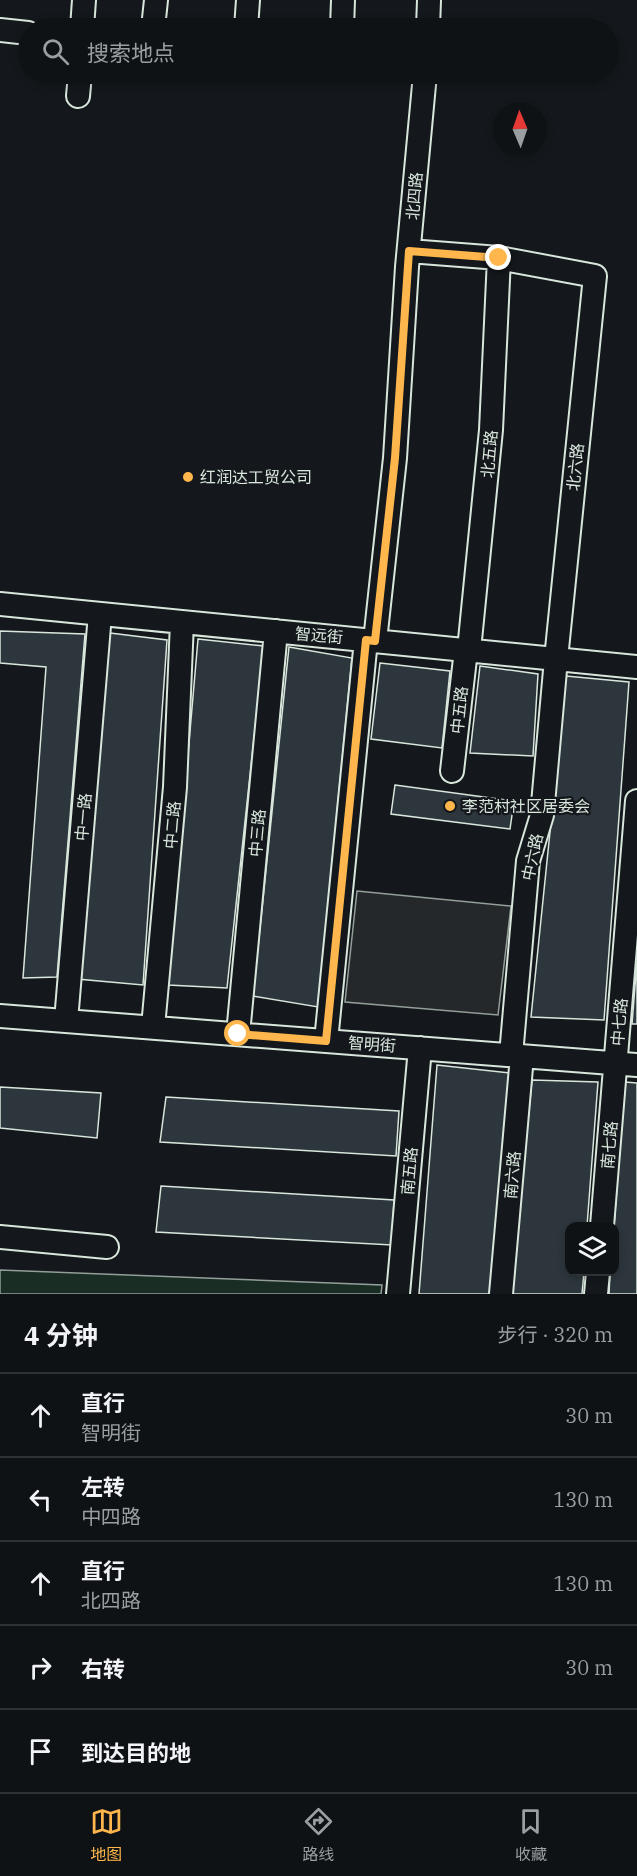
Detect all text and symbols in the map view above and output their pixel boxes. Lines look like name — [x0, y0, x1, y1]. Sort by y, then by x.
search box — [18, 18, 619, 84]
icon: search — [39, 35, 72, 68]
text: 搜索地点 — [87, 38, 175, 67]
north arrow — [493, 102, 547, 156]
street label: 北四路 — [402, 171, 426, 221]
route end — [485, 244, 511, 270]
street label: 北五路 — [477, 429, 501, 479]
street label: 北六路 — [563, 442, 587, 492]
place label: 红润达工贸公司 — [200, 467, 312, 487]
marker: 红润达工贸公司 — [181, 470, 195, 484]
street label: 智远街 — [294, 623, 344, 647]
street label: 中五路 — [447, 685, 471, 735]
street label: 中一路 — [71, 792, 95, 842]
place label: 李范村社区居委会 — [462, 796, 590, 816]
marker: 李范村社区居委会 — [443, 799, 457, 813]
street label: 中二路 — [160, 800, 184, 850]
street label: 中三路 — [245, 808, 269, 858]
street label: 中六路 — [517, 831, 547, 883]
street label: 中七路 — [607, 997, 631, 1047]
route start — [224, 1020, 250, 1046]
street label: 智明街 — [347, 1032, 397, 1056]
street label: 南七路 — [597, 1120, 621, 1170]
street label: 南五路 — [397, 1146, 421, 1196]
street label: 南六路 — [500, 1150, 524, 1200]
map controls — [565, 1222, 619, 1276]
button: layers — [565, 1222, 619, 1276]
text: 4 分钟 — [24, 1318, 98, 1352]
text: 步行 · 320 m — [498, 1321, 613, 1348]
text: 直行 — [81, 1388, 125, 1417]
icon: ahead — [24, 1399, 57, 1432]
text: 30 m — [565, 1402, 613, 1429]
text: 智明街 — [81, 1419, 141, 1446]
text: 左转 — [81, 1472, 125, 1501]
icon: left — [24, 1483, 57, 1516]
text: 130 m — [553, 1486, 613, 1513]
text: 中四路 — [81, 1503, 141, 1530]
text: 直行 — [81, 1556, 125, 1585]
icon: ahead — [24, 1567, 57, 1600]
text: 130 m — [553, 1570, 613, 1597]
text: 北四路 — [81, 1587, 141, 1614]
icon: right — [24, 1651, 57, 1684]
text: 右转 — [81, 1654, 125, 1683]
text: 30 m — [565, 1654, 613, 1681]
icon: arrive — [24, 1735, 57, 1768]
text: 到达目的地 — [81, 1738, 191, 1767]
tab: 地图 — [90, 1805, 123, 1865]
tab: 路线 — [302, 1805, 335, 1865]
tab: 收藏 — [514, 1805, 547, 1865]

